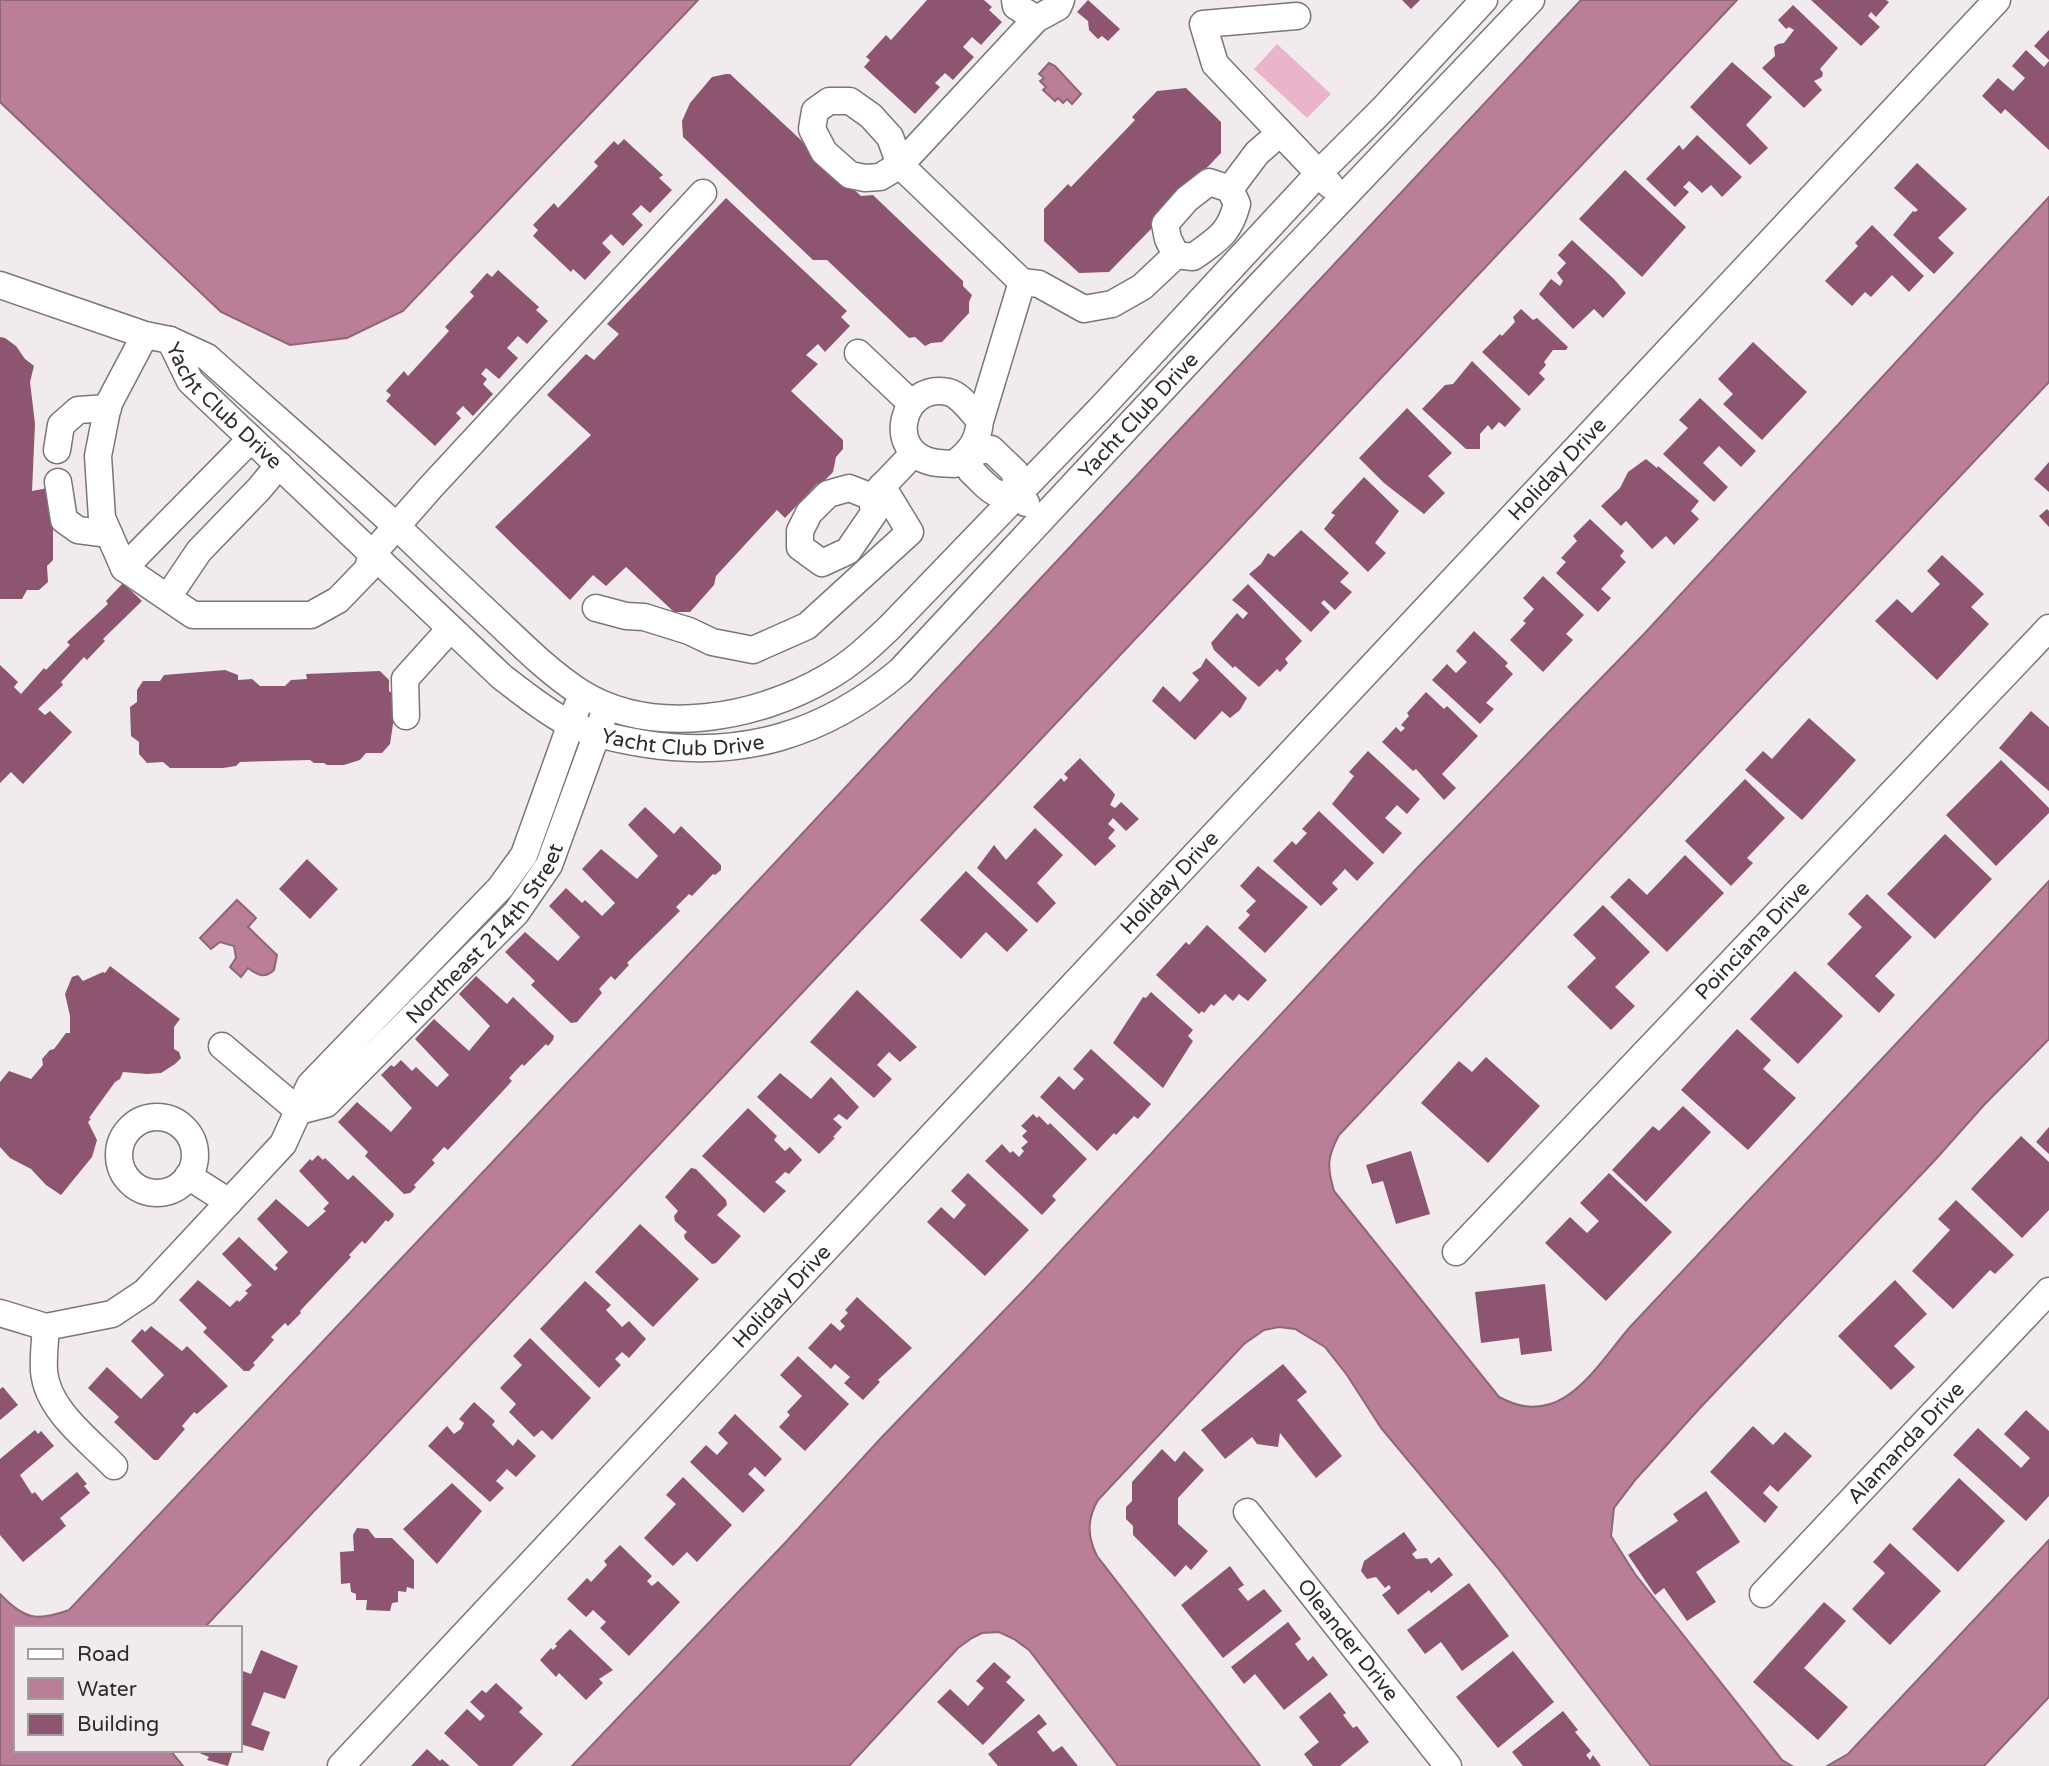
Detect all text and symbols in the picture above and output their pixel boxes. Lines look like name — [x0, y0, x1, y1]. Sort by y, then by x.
street label: Yacht Club Drive — [161, 338, 287, 474]
street label: Yacht Club Drive — [1073, 347, 1203, 484]
street label: Holiday Drive — [1503, 412, 1612, 526]
street label: Yacht Club Drive — [599, 723, 767, 761]
street label: Holiday Drive — [1115, 826, 1224, 939]
street label: Northeast 214th Street — [401, 840, 568, 1029]
street label: Poinciana Drive — [1690, 876, 1815, 1005]
street label: Holiday Drive — [727, 1239, 836, 1353]
street label: Alamanda Drive — [1842, 1376, 1969, 1509]
street label: Oleander Drive — [1292, 1574, 1404, 1706]
legend — [14, 1626, 242, 1752]
text: Road — [77, 1642, 130, 1667]
text: Water — [77, 1677, 137, 1702]
text: Building — [77, 1712, 159, 1737]

